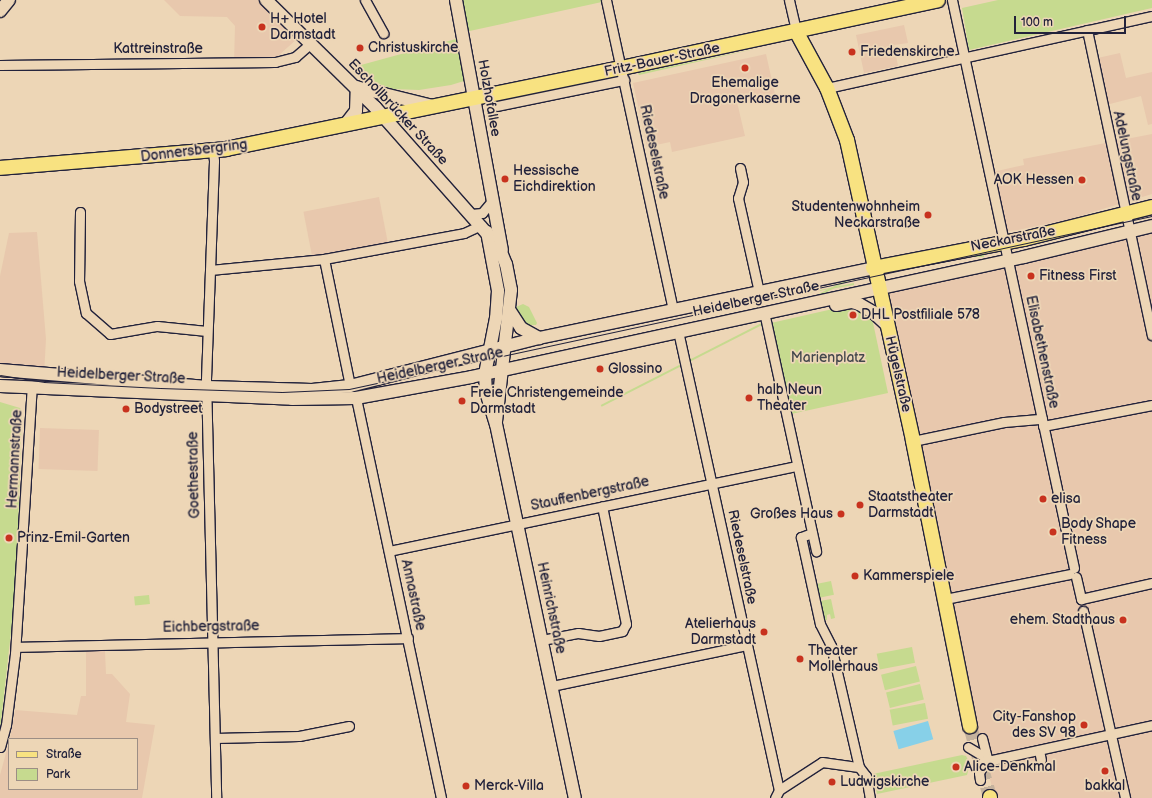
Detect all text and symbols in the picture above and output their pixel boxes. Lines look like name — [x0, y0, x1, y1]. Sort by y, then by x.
scale bar — [1016, 8, 1128, 34]
place label: H+ Hotel Darmstadt — [270, 11, 336, 44]
text: 100 m — [1021, 15, 1053, 30]
marker: H+ Hotel Darmstadt — [257, 22, 267, 32]
place label: Christuskirche — [368, 40, 458, 56]
street label: Fritz-Bauer-Straße — [603, 40, 721, 80]
street label: Kattreinstraße — [113, 41, 203, 57]
marker: Christuskirche — [355, 43, 365, 53]
place label: Friedenskirche — [860, 44, 955, 60]
marker: Friedenskirche — [847, 47, 857, 57]
street label: Eschollbrücker Straße — [344, 55, 452, 169]
street label: Holzhofallee — [474, 58, 504, 138]
marker: Ehemalige Dragonerkaserne — [740, 63, 750, 73]
place label: Ehemalige Dragonerkaserne — [689, 75, 801, 108]
street label: Riedeselstraße — [636, 103, 672, 201]
street label: Adelungstraße — [1109, 109, 1145, 203]
street label: Donnersbergring — [140, 136, 248, 166]
place label: Hessische Eichdirektion — [513, 163, 596, 196]
place label: AOK Hessen — [994, 172, 1074, 188]
marker: Hessische Eichdirektion — [500, 174, 510, 184]
marker: AOK Hessen — [1077, 175, 1087, 185]
place label: Studentenwohnheim Neckarstraße — [792, 199, 920, 232]
marker: Studentenwohnheim Neckarstraße — [923, 210, 933, 220]
street label: Neckarstraße — [969, 223, 1057, 255]
place label: Fitness First — [1039, 268, 1117, 284]
marker: Fitness First — [1026, 271, 1036, 281]
street label: Heidelberger Straße — [691, 277, 821, 321]
street label: Elisabethenstraße — [1022, 294, 1062, 410]
place label: DHL Postfiliale 578 — [861, 307, 980, 323]
marker: DHL Postfiliale 578 — [848, 310, 858, 320]
street label: Hügelstraße — [881, 334, 915, 414]
street label: Heidelberger Straße — [375, 344, 505, 388]
park label: Marienplatz — [791, 350, 865, 366]
place label: Glossino — [608, 361, 662, 377]
street label: Heidelberger Straße — [56, 364, 186, 388]
marker: Glossino — [595, 364, 605, 374]
place label: halb Neun Theater — [757, 382, 822, 414]
place label: Freie Christengemeinde Darmstadt — [470, 385, 624, 418]
marker: halb Neun Theater — [744, 393, 754, 403]
marker: Freie Christengemeinde Darmstadt — [457, 396, 467, 406]
place label: Bodystreet — [134, 401, 203, 417]
marker: Bodystreet — [121, 404, 131, 414]
street label: Hermannstraße — [4, 409, 26, 509]
street label: Goethestraße — [185, 431, 203, 519]
street label: Stauffenbergstraße — [529, 473, 651, 515]
place label: Staatstheater Darmstadt — [868, 489, 953, 522]
place label: elisa — [1051, 491, 1081, 507]
marker: elisa — [1038, 494, 1048, 504]
marker: Staatstheater Darmstadt — [855, 500, 865, 510]
place label: Großes Haus — [750, 506, 833, 522]
street label: Riedeselstraße — [724, 508, 760, 606]
marker: Großes Haus — [836, 509, 846, 519]
place label: Body Shape Fitness — [1061, 516, 1137, 548]
marker: Body Shape Fitness — [1048, 527, 1058, 537]
place label: Prinz-Emil-Garten — [17, 530, 130, 546]
marker: Prinz-Emil-Garten — [4, 533, 14, 543]
street label: Annastraße — [397, 558, 429, 632]
street label: Heinrichstraße — [533, 561, 569, 655]
place label: Kammerspiele — [863, 568, 954, 584]
marker: Kammerspiele — [850, 571, 860, 581]
place label: ehem. Stadthaus — [1010, 612, 1115, 628]
marker: ehem. Stadthaus — [1118, 615, 1128, 625]
place label: Atelierhaus Darmstadt — [685, 616, 756, 648]
street label: Eichbergstraße — [162, 618, 260, 636]
marker: Atelierhaus Darmstadt — [759, 627, 769, 637]
place label: Theater Mollerhaus — [808, 643, 878, 676]
marker: Theater Mollerhaus — [795, 654, 805, 664]
place label: City-Fanshop des SV 98 — [993, 709, 1076, 742]
marker: City-Fanshop des SV 98 — [1079, 720, 1089, 730]
legend — [8, 738, 138, 790]
text: Straße — [46, 747, 82, 762]
place label: Alice-Denkmal — [964, 759, 1056, 775]
marker: Alice-Denkmal — [951, 762, 961, 772]
marker: bakkal — [1100, 766, 1110, 776]
text: Park — [46, 767, 70, 782]
place label: Ludwigskirche — [840, 774, 929, 790]
marker: Ludwigskirche — [827, 777, 837, 787]
place label: Merck-Villa — [474, 778, 544, 794]
place label: bakkal — [1085, 778, 1125, 794]
marker: Merck-Villa — [461, 781, 471, 791]

